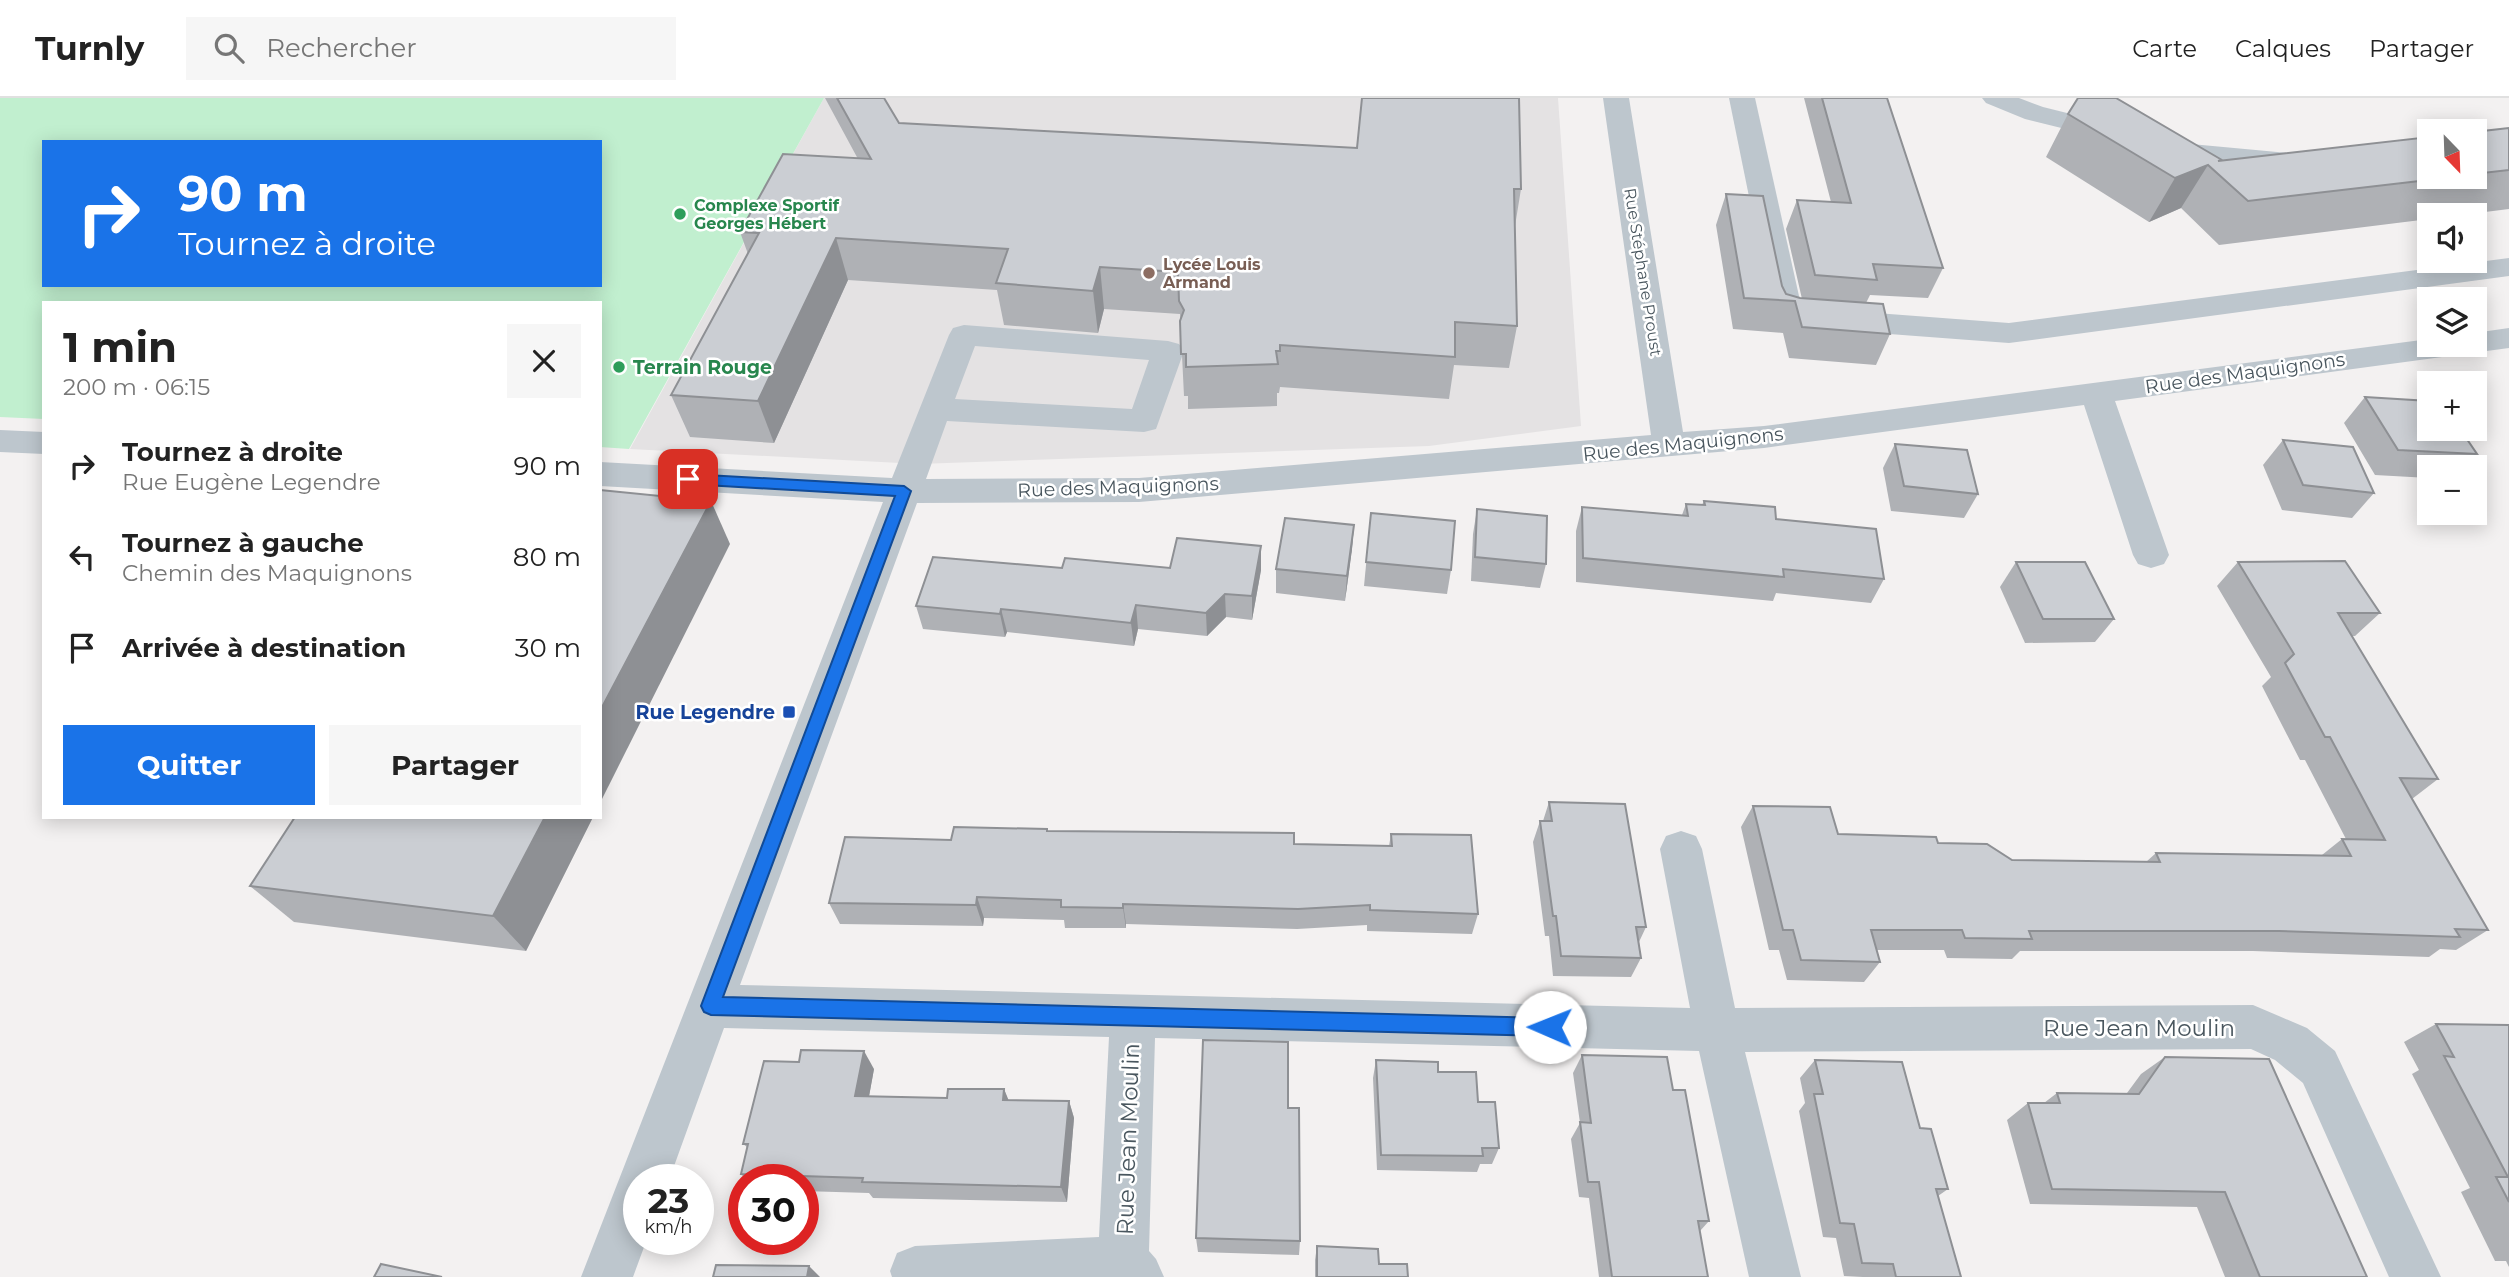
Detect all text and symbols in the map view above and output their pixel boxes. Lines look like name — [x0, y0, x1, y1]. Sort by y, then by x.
search box — [186, 17, 676, 80]
text: Turnly — [35, 28, 144, 68]
icon: search — [210, 29, 248, 67]
text: Rechercher — [266, 32, 417, 64]
text: Carte — [2132, 34, 2197, 63]
text: Calques — [2235, 34, 2331, 63]
text: Partager — [2369, 34, 2474, 63]
north arrow — [2417, 119, 2487, 189]
map controls — [2417, 119, 2487, 525]
text: 90 m — [178, 164, 308, 223]
icon: right — [63, 168, 154, 259]
street label: Rue Stéphane Proust — [1620, 187, 1666, 358]
place label: Complexe Sportif Georges Hébert — [694, 196, 840, 233]
button: sound — [2417, 203, 2487, 273]
marker: Complexe Sportif Georges Hébert — [672, 206, 688, 222]
text: Tournez à droite — [178, 224, 436, 263]
place label: Lycée Louis Armand — [1162, 255, 1261, 292]
marker: Lycée Louis Armand — [1141, 265, 1157, 281]
button: layers — [2417, 287, 2487, 357]
text: 1 min — [63, 321, 177, 373]
button: close — [507, 324, 581, 398]
street label: Rue des Maquignons — [2144, 348, 2346, 398]
place label: Terrain Rouge — [633, 356, 772, 379]
marker: Terrain Rouge — [611, 359, 627, 375]
button: + — [2417, 371, 2487, 441]
text: 200 m · 06:15 — [63, 373, 210, 401]
street label: Rue des Maquignons — [1582, 422, 1784, 466]
text: Tournez à droite — [122, 436, 343, 468]
icon: right — [63, 447, 101, 485]
pin — [658, 449, 718, 509]
text: 90 m — [514, 450, 581, 482]
button: − — [2417, 455, 2487, 525]
icon: arrive — [669, 460, 707, 498]
text: Rue Eugène Legendre — [122, 468, 381, 496]
street label: Rue des Maquignons — [1017, 472, 1219, 502]
text: Tournez à gauche — [122, 527, 364, 559]
icon: left — [63, 538, 101, 576]
text: 80 m — [513, 541, 581, 573]
text: Chemin des Maquignons — [122, 559, 412, 587]
icon: arrive — [63, 629, 101, 667]
text: Arrivée à destination — [122, 632, 406, 664]
text: 30 m — [515, 632, 581, 664]
place label: Rue Legendre — [636, 701, 775, 724]
marker: Rue Legendre — [781, 704, 797, 720]
button: Quitter — [63, 725, 315, 805]
button: Partager — [329, 725, 581, 805]
position arrow — [1513, 990, 1587, 1064]
street label: Rue Jean Moulin — [2043, 1014, 2235, 1042]
street label: Rue Jean Moulin — [1111, 1043, 1145, 1235]
speed limit sign: 30 — [728, 1164, 819, 1255]
text: 23 — [648, 1179, 689, 1222]
text: km/h — [644, 1216, 693, 1238]

